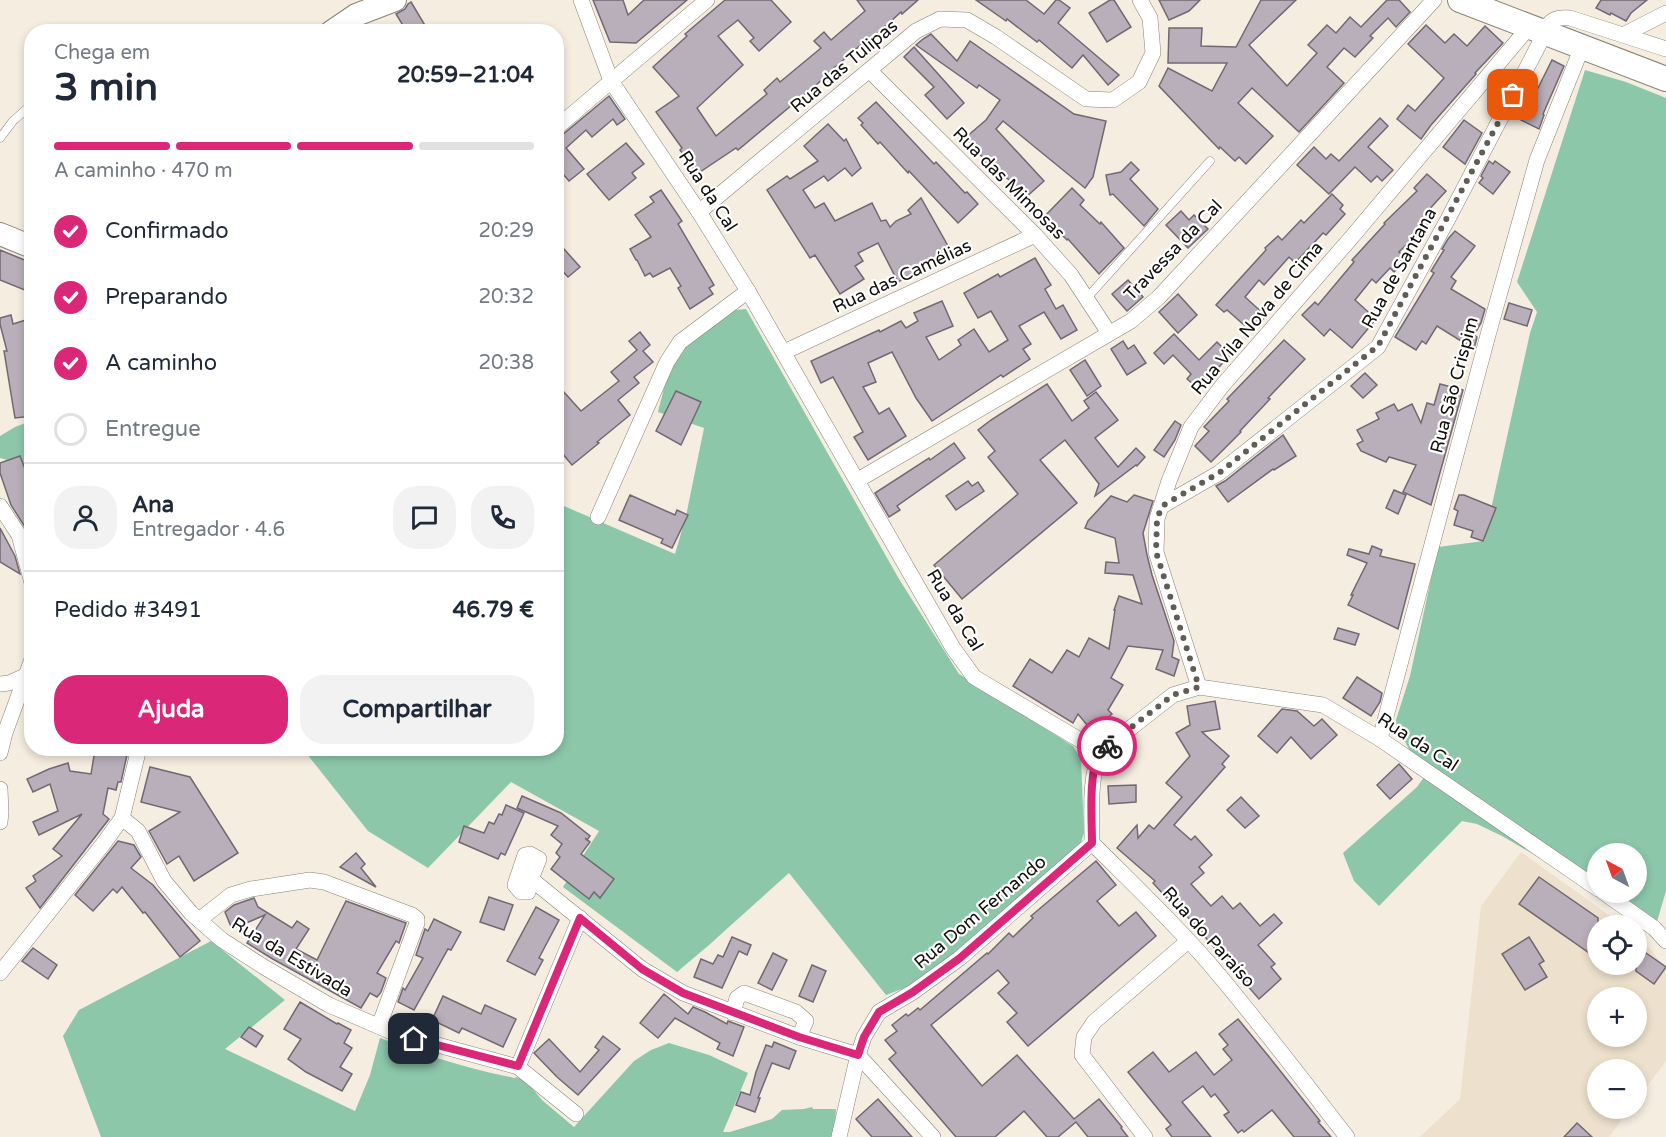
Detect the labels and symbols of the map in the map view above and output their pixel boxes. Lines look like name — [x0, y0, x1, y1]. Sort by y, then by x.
street label: Rua das Tulipas — [786, 15, 902, 117]
pin — [1487, 69, 1538, 120]
street label: Rua das Mimosas — [948, 122, 1070, 244]
street label: Rua da Cal — [674, 146, 742, 236]
street label: Travessa da Cal — [1119, 195, 1227, 305]
street label: Rua de Santana — [1357, 204, 1441, 332]
street label: Rua das Camélias — [829, 234, 975, 318]
street label: Rua Vila Nova de Cima — [1186, 237, 1328, 399]
street label: Rua São Crispim — [1425, 314, 1483, 456]
street label: Rua da Cal — [922, 565, 988, 655]
street label: Rua da Cal — [1373, 708, 1463, 776]
courier — [1077, 716, 1137, 776]
north arrow — [1587, 843, 1647, 903]
street label: Rua Dom Fernando — [910, 850, 1051, 974]
street label: Rua do Paraíso — [1158, 882, 1260, 992]
street label: Rua da Estivada — [228, 912, 356, 1002]
pin — [388, 1013, 439, 1064]

